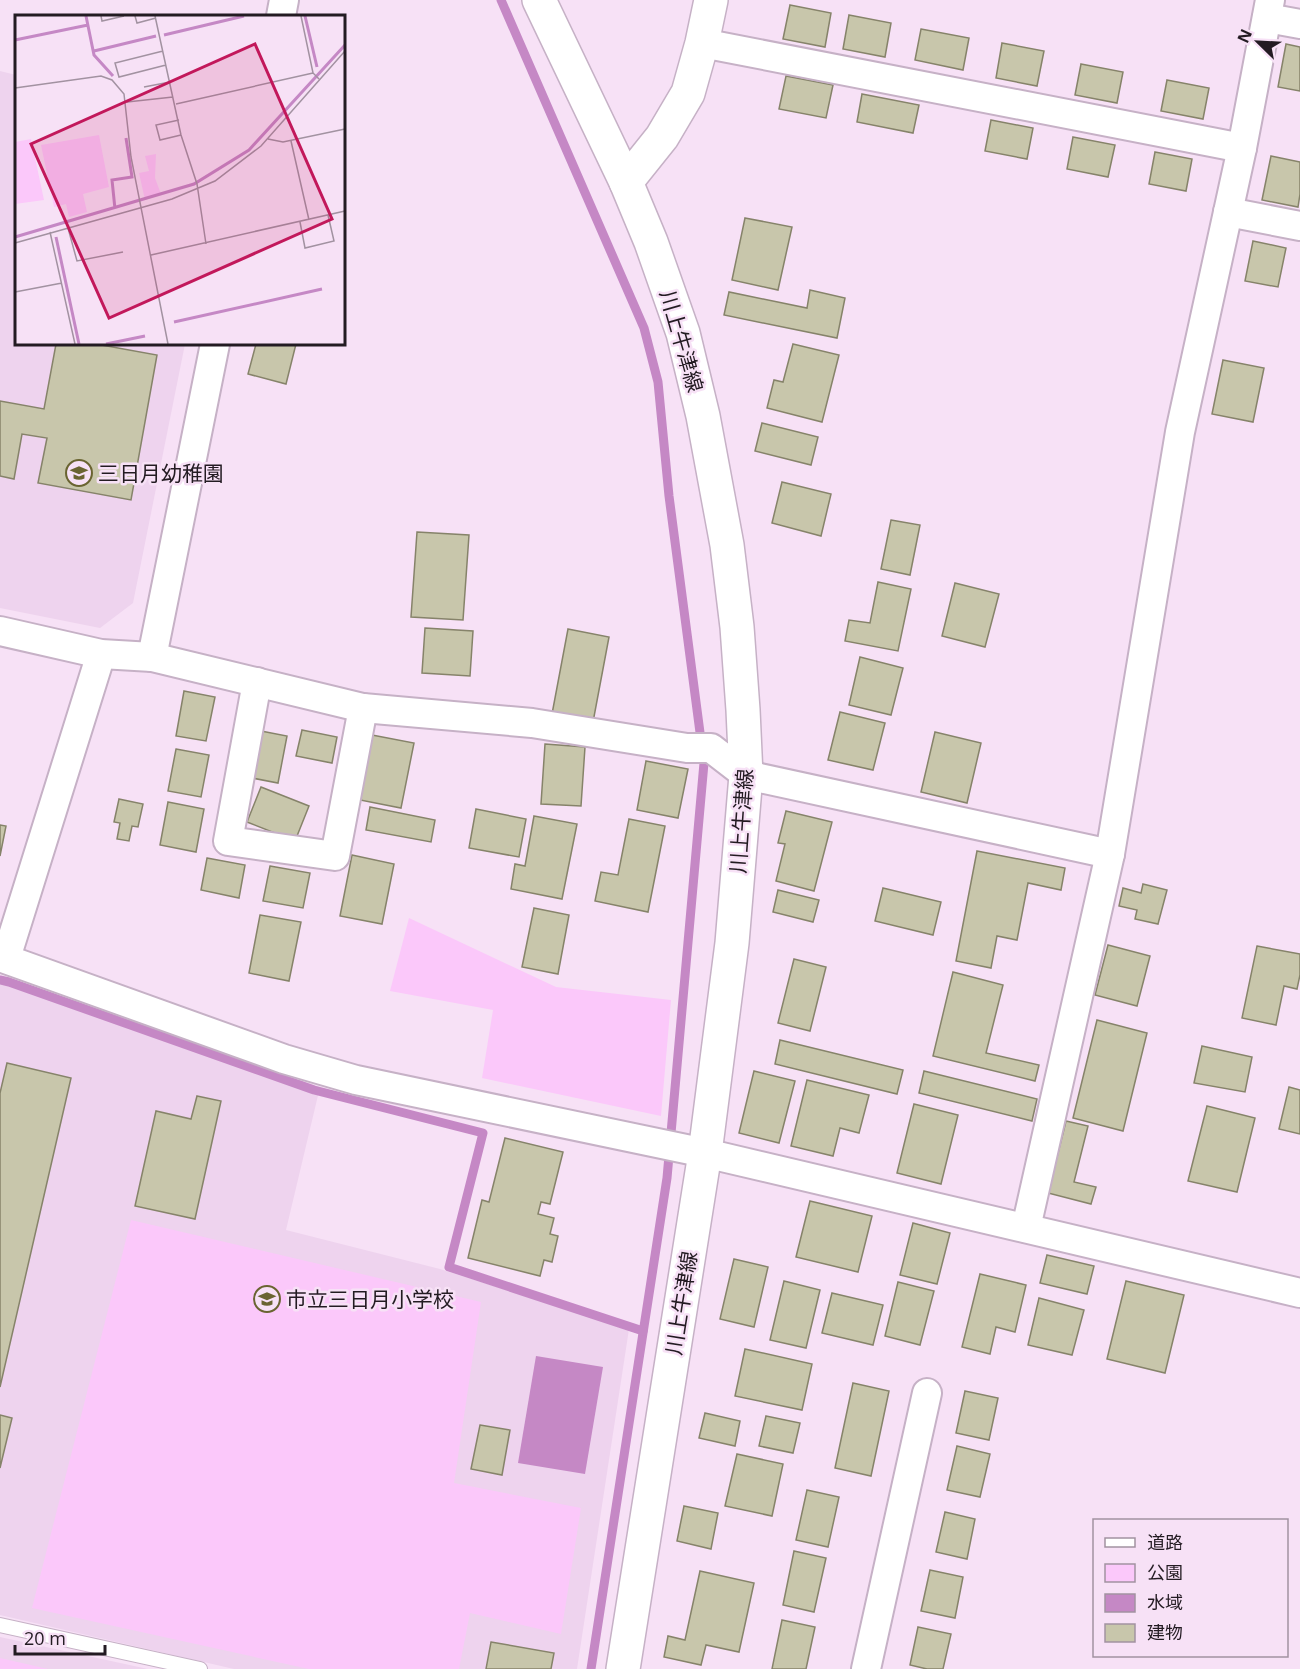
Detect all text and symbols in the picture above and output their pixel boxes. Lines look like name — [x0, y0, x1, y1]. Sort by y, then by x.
north arrow — [1228, 12, 1288, 72]
inset map — [15, 15, 345, 345]
text: N — [1232, 25, 1257, 46]
street label: 川上牛津線 — [654, 287, 710, 395]
school or university icon: 三日月幼稚園 — [64, 458, 94, 488]
place label: 三日月幼稚園 — [98, 459, 224, 487]
street label: 川上牛津線 — [723, 768, 759, 874]
street label: 川上牛津線 — [659, 1249, 703, 1357]
school or university icon: 市立三日月小学校 — [252, 1284, 282, 1314]
place label: 市立三日月小学校 — [286, 1285, 454, 1313]
legend — [1093, 1519, 1288, 1657]
text: 道路 — [1147, 1530, 1183, 1554]
text: 公園 — [1147, 1560, 1183, 1584]
text: 水域 — [1147, 1590, 1183, 1614]
scale bar — [15, 1618, 105, 1656]
text: 建物 — [1147, 1620, 1183, 1644]
text: 20 m — [24, 1626, 66, 1650]

